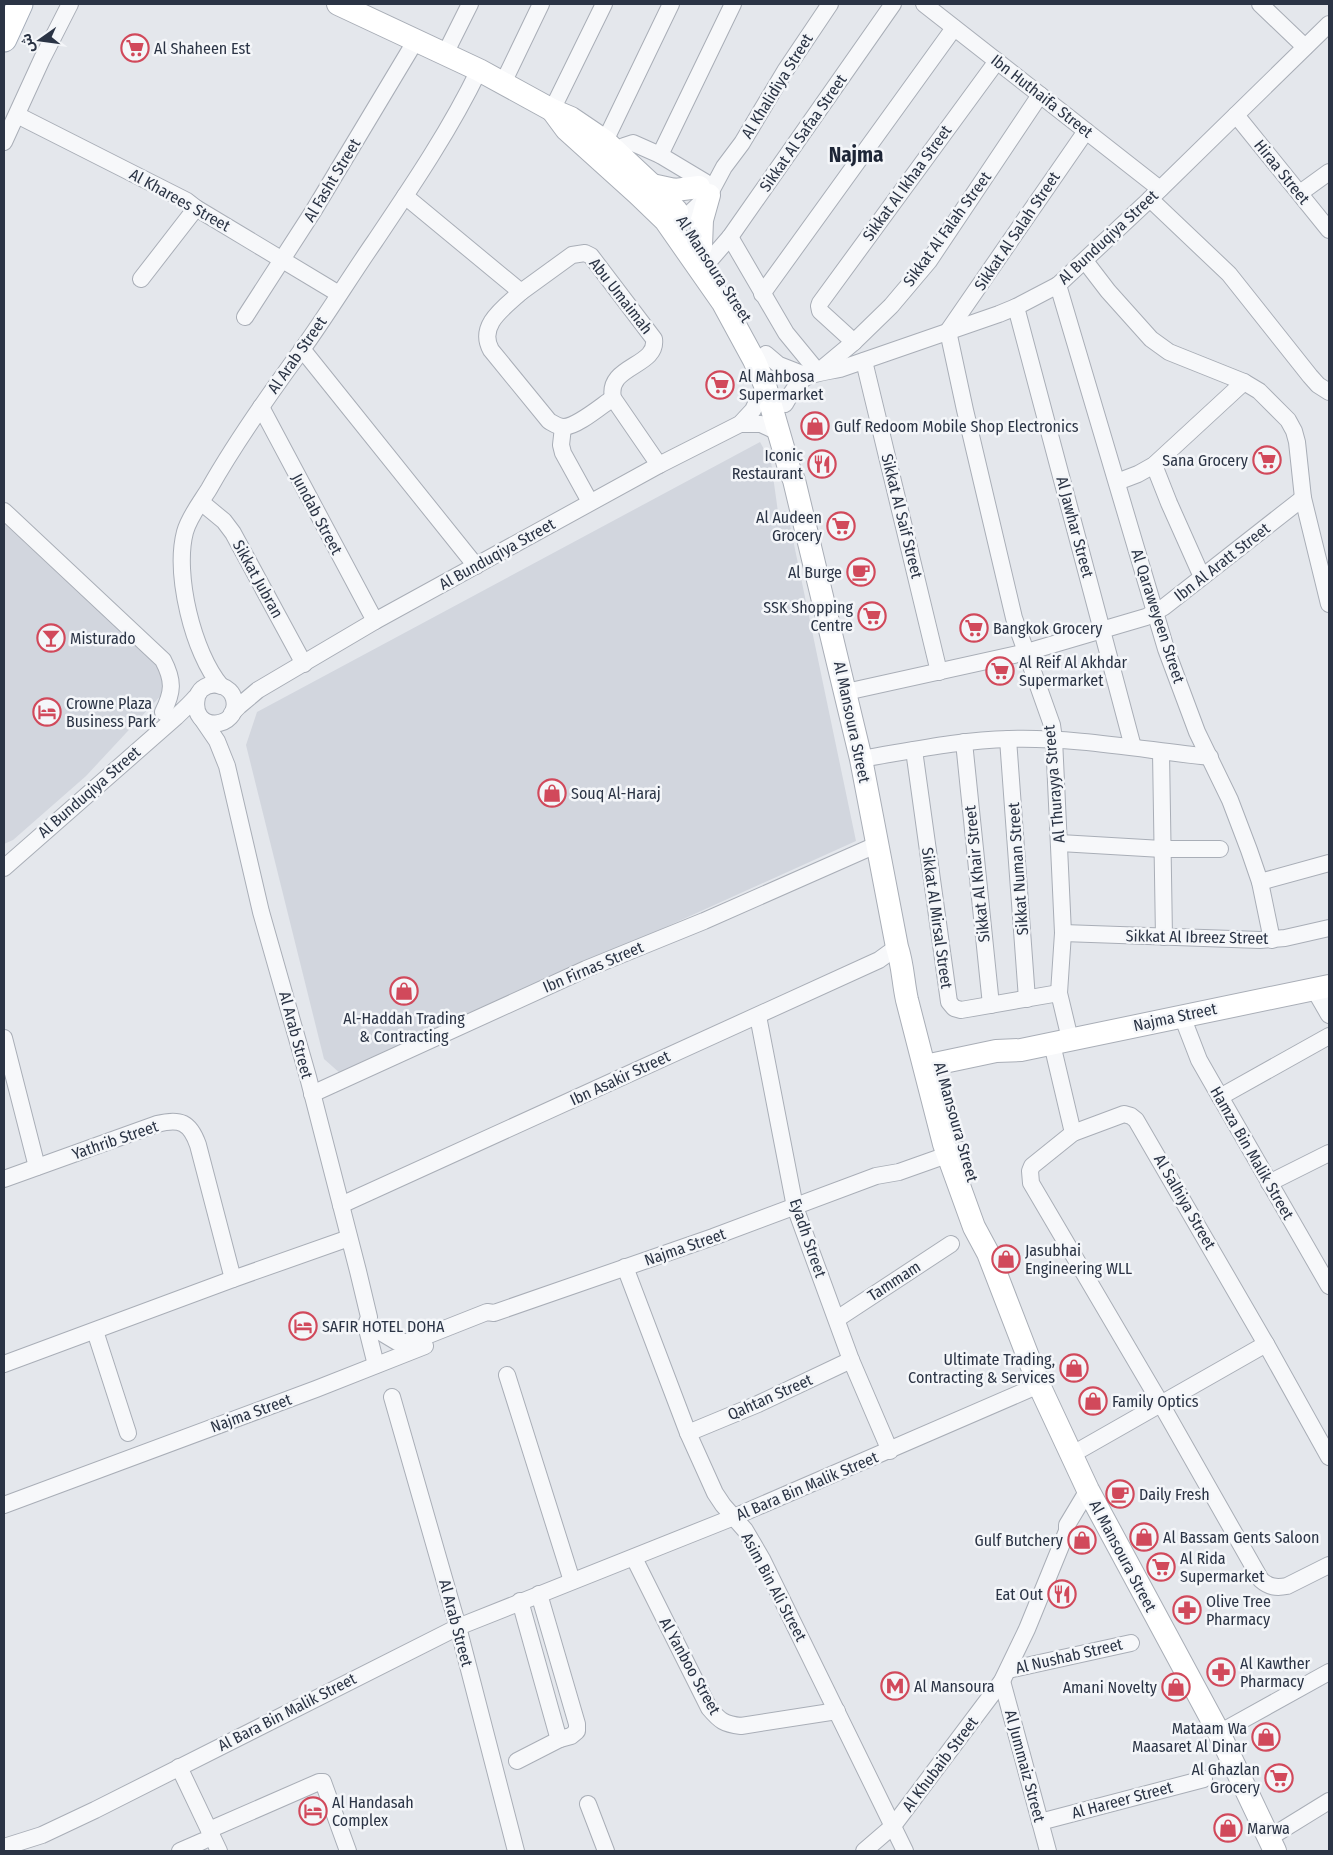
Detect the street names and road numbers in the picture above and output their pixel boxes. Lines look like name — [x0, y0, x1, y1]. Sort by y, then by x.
street label: Al Khalidiya Street — [737, 30, 817, 142]
street label: Ibn Huthaifa Street — [987, 50, 1097, 142]
street label: Sikkat Al Safaa Street — [755, 70, 851, 195]
street label: Sikkat Al Ikhaa Street — [859, 121, 956, 245]
street label: Al Fasht Street — [300, 134, 365, 225]
street label: Hiraa Street — [1250, 136, 1314, 209]
street label: Al Kharees Street — [126, 165, 234, 236]
street label: Sikkat Al Falah Street — [899, 167, 995, 290]
street label: Sikkat Al Salah Street — [970, 167, 1064, 294]
street label: Al Bunduqiya Street — [1054, 185, 1162, 288]
street label: Al Mansoura Street — [672, 212, 756, 327]
street label: Abu Umaimah — [585, 254, 657, 338]
street label: Al Arab Street — [264, 312, 331, 397]
street label: Sikkat Al Saif Street — [877, 452, 927, 581]
street label: Jundab Street — [288, 470, 347, 559]
street label: Al Jawhar Street — [1052, 474, 1098, 580]
street label: Al Bunduqiya Street — [436, 514, 559, 594]
street label: Ibn Al Aratt Street — [1170, 518, 1274, 605]
street label: Sikkat Jubran — [229, 537, 287, 621]
street label: Al Qaraweyeen Street — [1127, 547, 1189, 686]
street label: Al Mansoura Street — [830, 660, 874, 785]
street label: Al Thurayya Street — [1039, 723, 1069, 844]
street label: Al Bunduqiya Street — [34, 742, 145, 842]
street label: Sikkat Numan Street — [1004, 801, 1032, 936]
street label: Sikkat Al Khair Street — [960, 804, 994, 943]
street label: Sikkat Al Mirsal Street — [918, 846, 956, 991]
street label: Sikkat Al Ibreez Street — [1125, 926, 1269, 948]
street label: Ibn Firnas Street — [540, 937, 647, 997]
street label: Al Arab Street — [275, 989, 317, 1081]
street label: Najma Street — [1132, 999, 1219, 1035]
street label: Ibn Asakir Street — [567, 1046, 674, 1109]
street label: Al Mansoura Street — [930, 1060, 982, 1185]
street label: Hamza Bin Malik Street — [1206, 1083, 1298, 1224]
street label: Yathrib Street — [70, 1116, 161, 1164]
street label: Al Salhiya Street — [1150, 1151, 1220, 1254]
street label: Eyadh Street — [786, 1196, 831, 1281]
street label: Najma Street — [642, 1224, 729, 1270]
street label: Tammam — [864, 1257, 924, 1305]
street label: Qahtan Street — [725, 1370, 816, 1424]
street label: Najma Street — [208, 1389, 295, 1436]
street label: Al Bara Bin Malik Street — [733, 1447, 882, 1525]
street label: Al Mansoura Street — [1086, 1497, 1161, 1616]
street label: Asim Bin Ali Street — [737, 1530, 811, 1645]
street label: Al Arab Street — [435, 1577, 477, 1669]
street label: Al Yanboo Street — [656, 1614, 725, 1718]
street label: Al Nushab Street — [1014, 1634, 1125, 1678]
street label: Al Bara Bin Malik Street — [215, 1669, 360, 1755]
street label: Al Jummaiz Street — [1001, 1708, 1049, 1825]
street label: Al Khubaib Street — [898, 1712, 982, 1815]
street label: Al Hareer Street — [1070, 1777, 1175, 1823]

